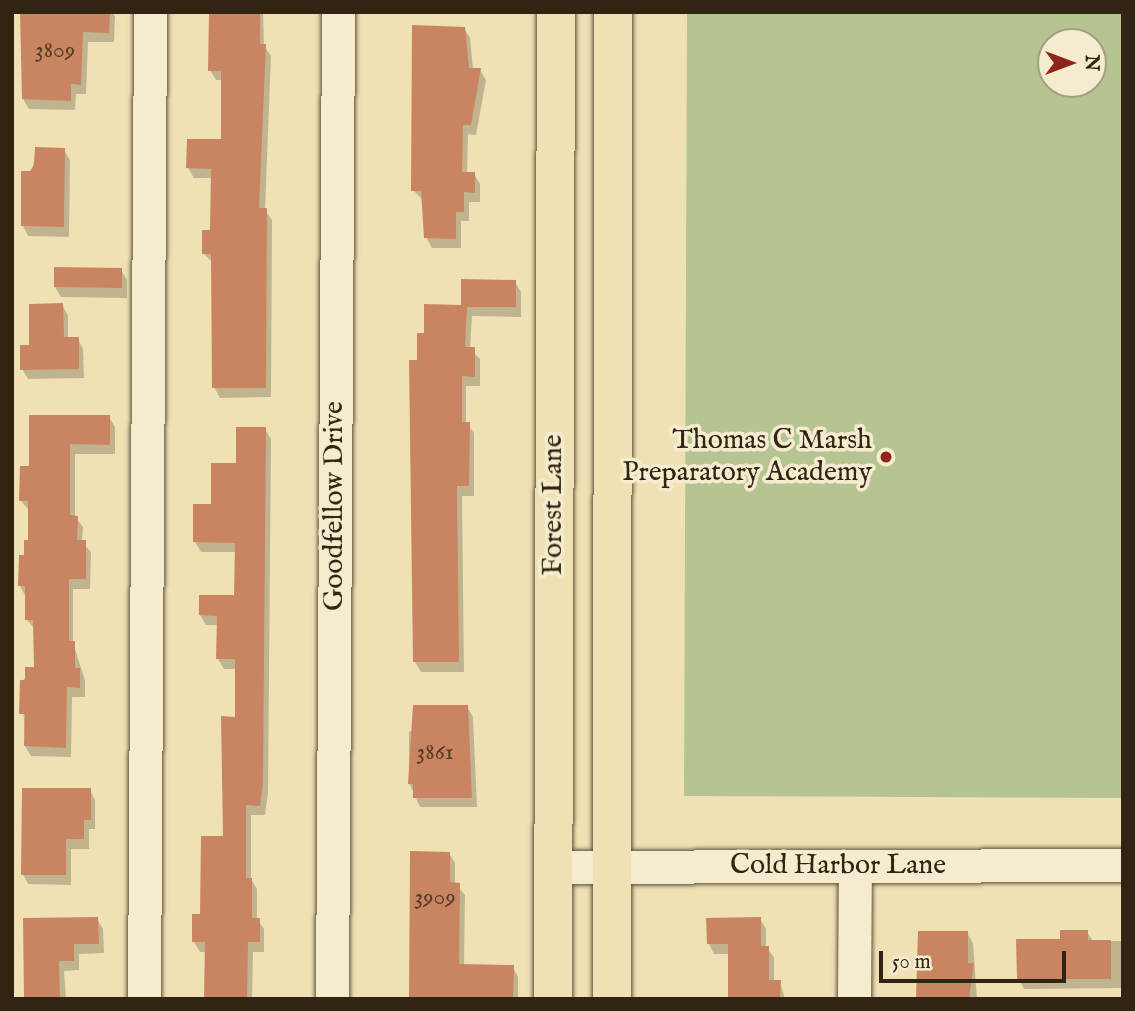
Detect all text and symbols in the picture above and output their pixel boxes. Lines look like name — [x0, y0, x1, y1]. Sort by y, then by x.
north arrow — [1037, 28, 1107, 98]
house number: 3809 — [35, 37, 75, 65]
text: N — [1079, 55, 1103, 71]
street label: Goodfellow Drive — [318, 401, 352, 611]
place label: Thomas C Marsh Preparatory Academy — [622, 424, 872, 490]
street label: Forest Lane — [537, 434, 571, 576]
marker: Thomas C Marsh Preparatory Academy — [878, 449, 894, 465]
house number: 3861 — [416, 739, 454, 767]
street label: Cold Harbor Lane — [730, 849, 946, 883]
house number: 3909 — [414, 884, 456, 912]
scale bar — [883, 937, 1070, 981]
text: 50 m — [892, 949, 931, 976]

